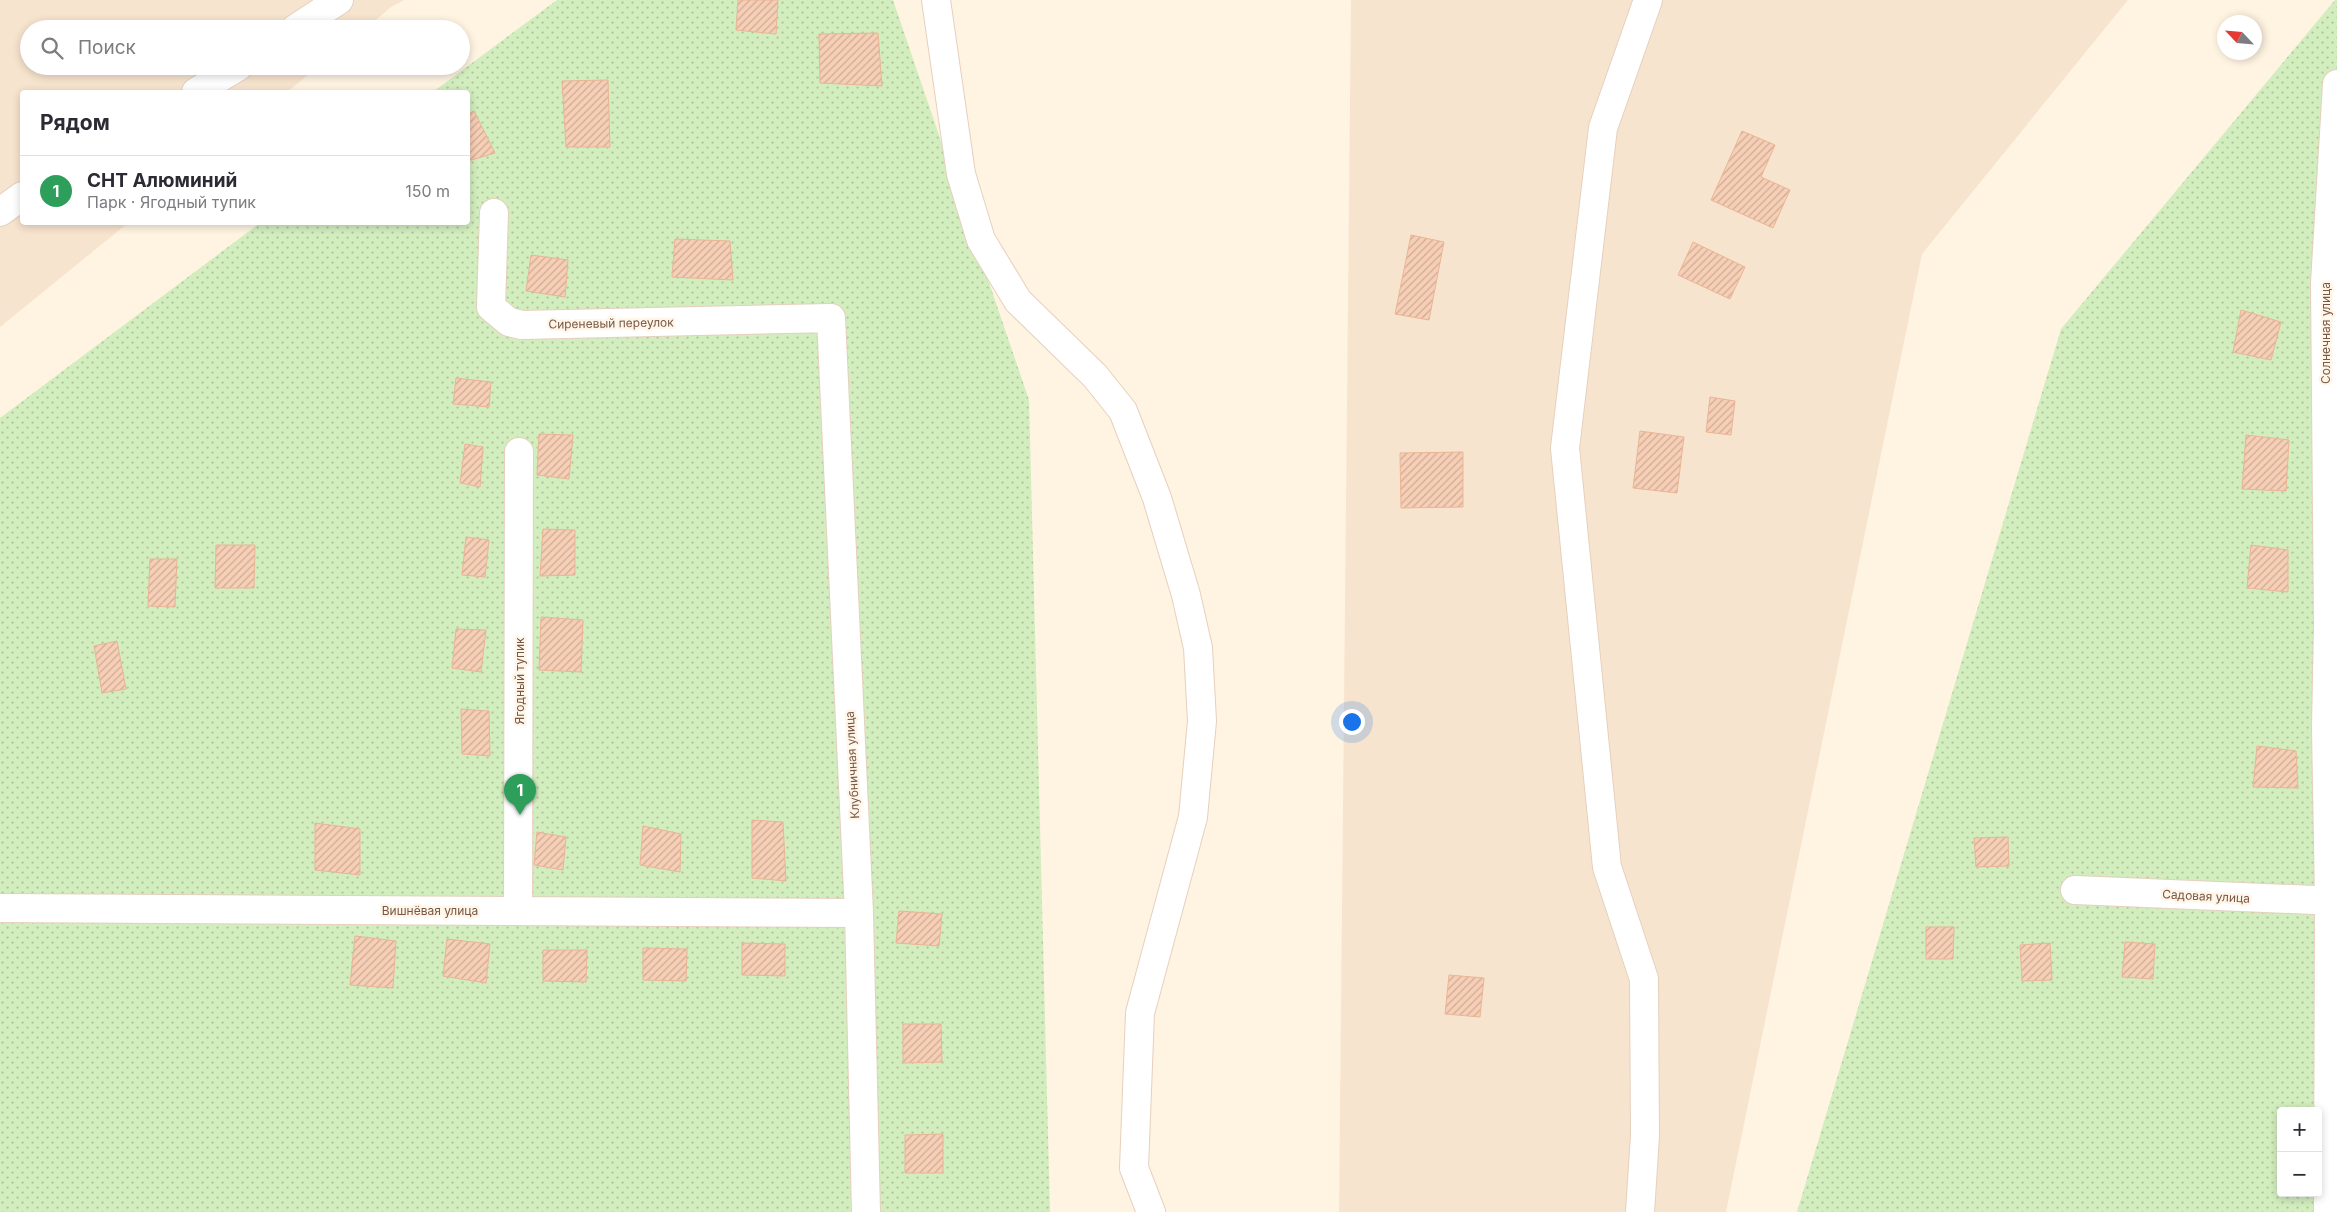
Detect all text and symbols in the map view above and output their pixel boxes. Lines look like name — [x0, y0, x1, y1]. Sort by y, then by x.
north arrow — [2217, 15, 2262, 60]
search box — [20, 20, 470, 75]
icon: search — [38, 34, 66, 62]
text: Поиск — [78, 36, 136, 59]
text: Рядом — [40, 110, 110, 135]
text: СНТ Алюминий — [87, 169, 237, 192]
text: 1 — [53, 181, 59, 201]
text: 150 m — [405, 181, 450, 201]
text: Парк · Ягодный тупик — [87, 192, 256, 212]
street label: Солнечная улица — [2318, 282, 2333, 384]
street label: Сиреневый переулок — [548, 314, 674, 332]
street label: Ягодный тупик — [512, 637, 527, 725]
your location — [1339, 709, 1365, 735]
street label: Клубничная улица — [842, 711, 862, 819]
pin: 1 — [504, 774, 536, 815]
street label: Садовая улица — [2162, 886, 2250, 906]
street label: Вишнёвая улица — [382, 903, 478, 918]
map controls — [2277, 1107, 2322, 1197]
button: + — [2277, 1107, 2322, 1152]
button: − — [2277, 1152, 2322, 1197]

